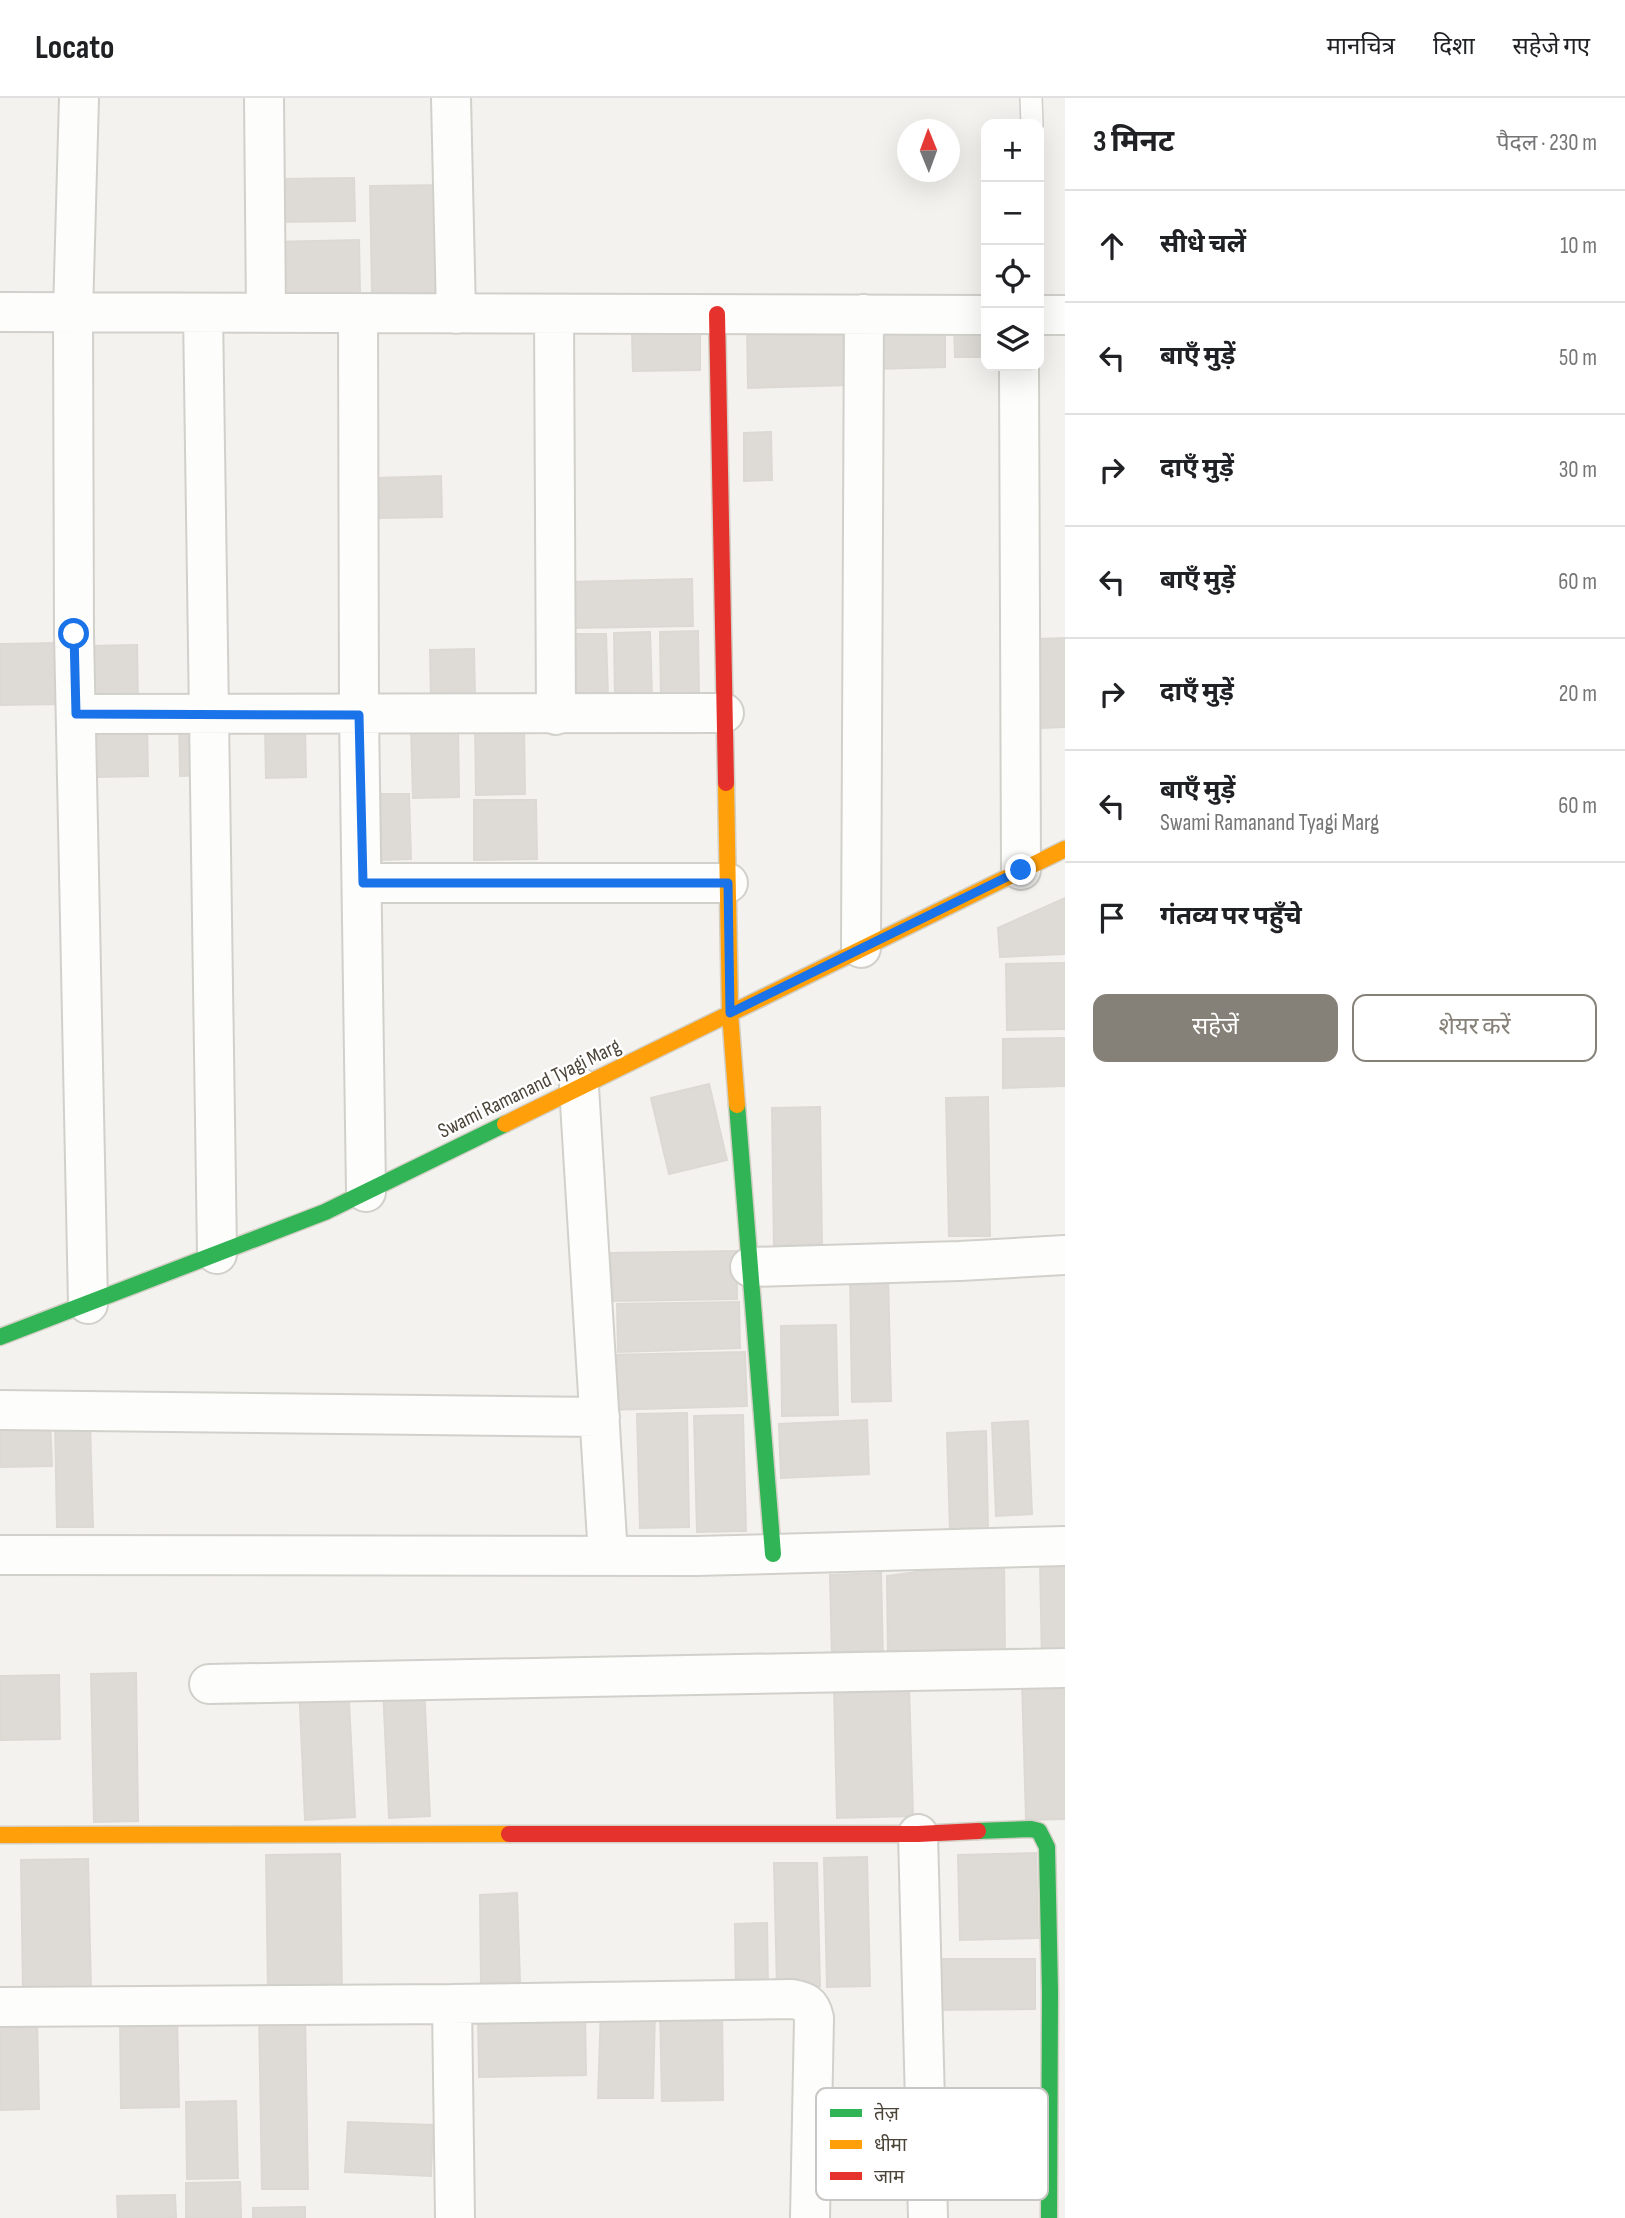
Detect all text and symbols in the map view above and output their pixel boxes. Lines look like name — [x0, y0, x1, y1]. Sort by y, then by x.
text: Locato — [35, 28, 114, 68]
text: मानचित्र — [1327, 32, 1395, 61]
text: दिशा — [1433, 32, 1475, 61]
text: सहेजे गए — [1513, 32, 1590, 61]
north arrow — [897, 119, 960, 182]
map controls — [981, 119, 1044, 371]
button: + — [981, 119, 1044, 182]
text: 3 मिनट — [1093, 124, 1174, 160]
text: पैदल · 230 m — [1496, 129, 1597, 157]
button: − — [981, 182, 1044, 245]
icon: ahead — [1093, 227, 1131, 265]
text: सीधे चलें — [1160, 229, 1246, 260]
text: 10 m — [1560, 232, 1597, 260]
button: locate — [981, 245, 1044, 308]
button: layers — [981, 308, 1044, 371]
icon: left — [1093, 339, 1131, 377]
text: बाएँ मुड़ें — [1160, 341, 1235, 372]
text: 50 m — [1559, 344, 1597, 372]
icon: right — [1093, 451, 1131, 489]
text: दाएँ मुड़ें — [1160, 453, 1234, 484]
text: 30 m — [1559, 456, 1597, 484]
icon: left — [1093, 563, 1131, 601]
text: बाएँ मुड़ें — [1160, 565, 1235, 596]
text: 60 m — [1558, 568, 1597, 596]
route start — [58, 618, 89, 649]
icon: right — [1093, 675, 1131, 713]
text: दाएँ मुड़ें — [1160, 677, 1234, 708]
text: 20 m — [1559, 680, 1597, 708]
text: बाएँ मुड़ें — [1160, 775, 1235, 806]
icon: left — [1093, 787, 1131, 825]
text: 60 m — [1558, 792, 1597, 820]
text: Swami Ramanand Tyagi Marg — [1160, 809, 1379, 837]
route end — [1005, 854, 1036, 885]
icon: arrive — [1093, 899, 1131, 937]
text: गंतव्य पर पहुँचे — [1160, 901, 1302, 932]
button: सहेजें — [1093, 994, 1338, 1062]
button: शेयर करें — [1352, 994, 1597, 1062]
street label: Swami Ramanand Tyagi Marg — [434, 1033, 625, 1144]
legend — [816, 2088, 1048, 2200]
text: तेज़ — [874, 2102, 900, 2126]
text: धीमा — [874, 2134, 908, 2157]
text: जाम — [874, 2166, 905, 2189]

